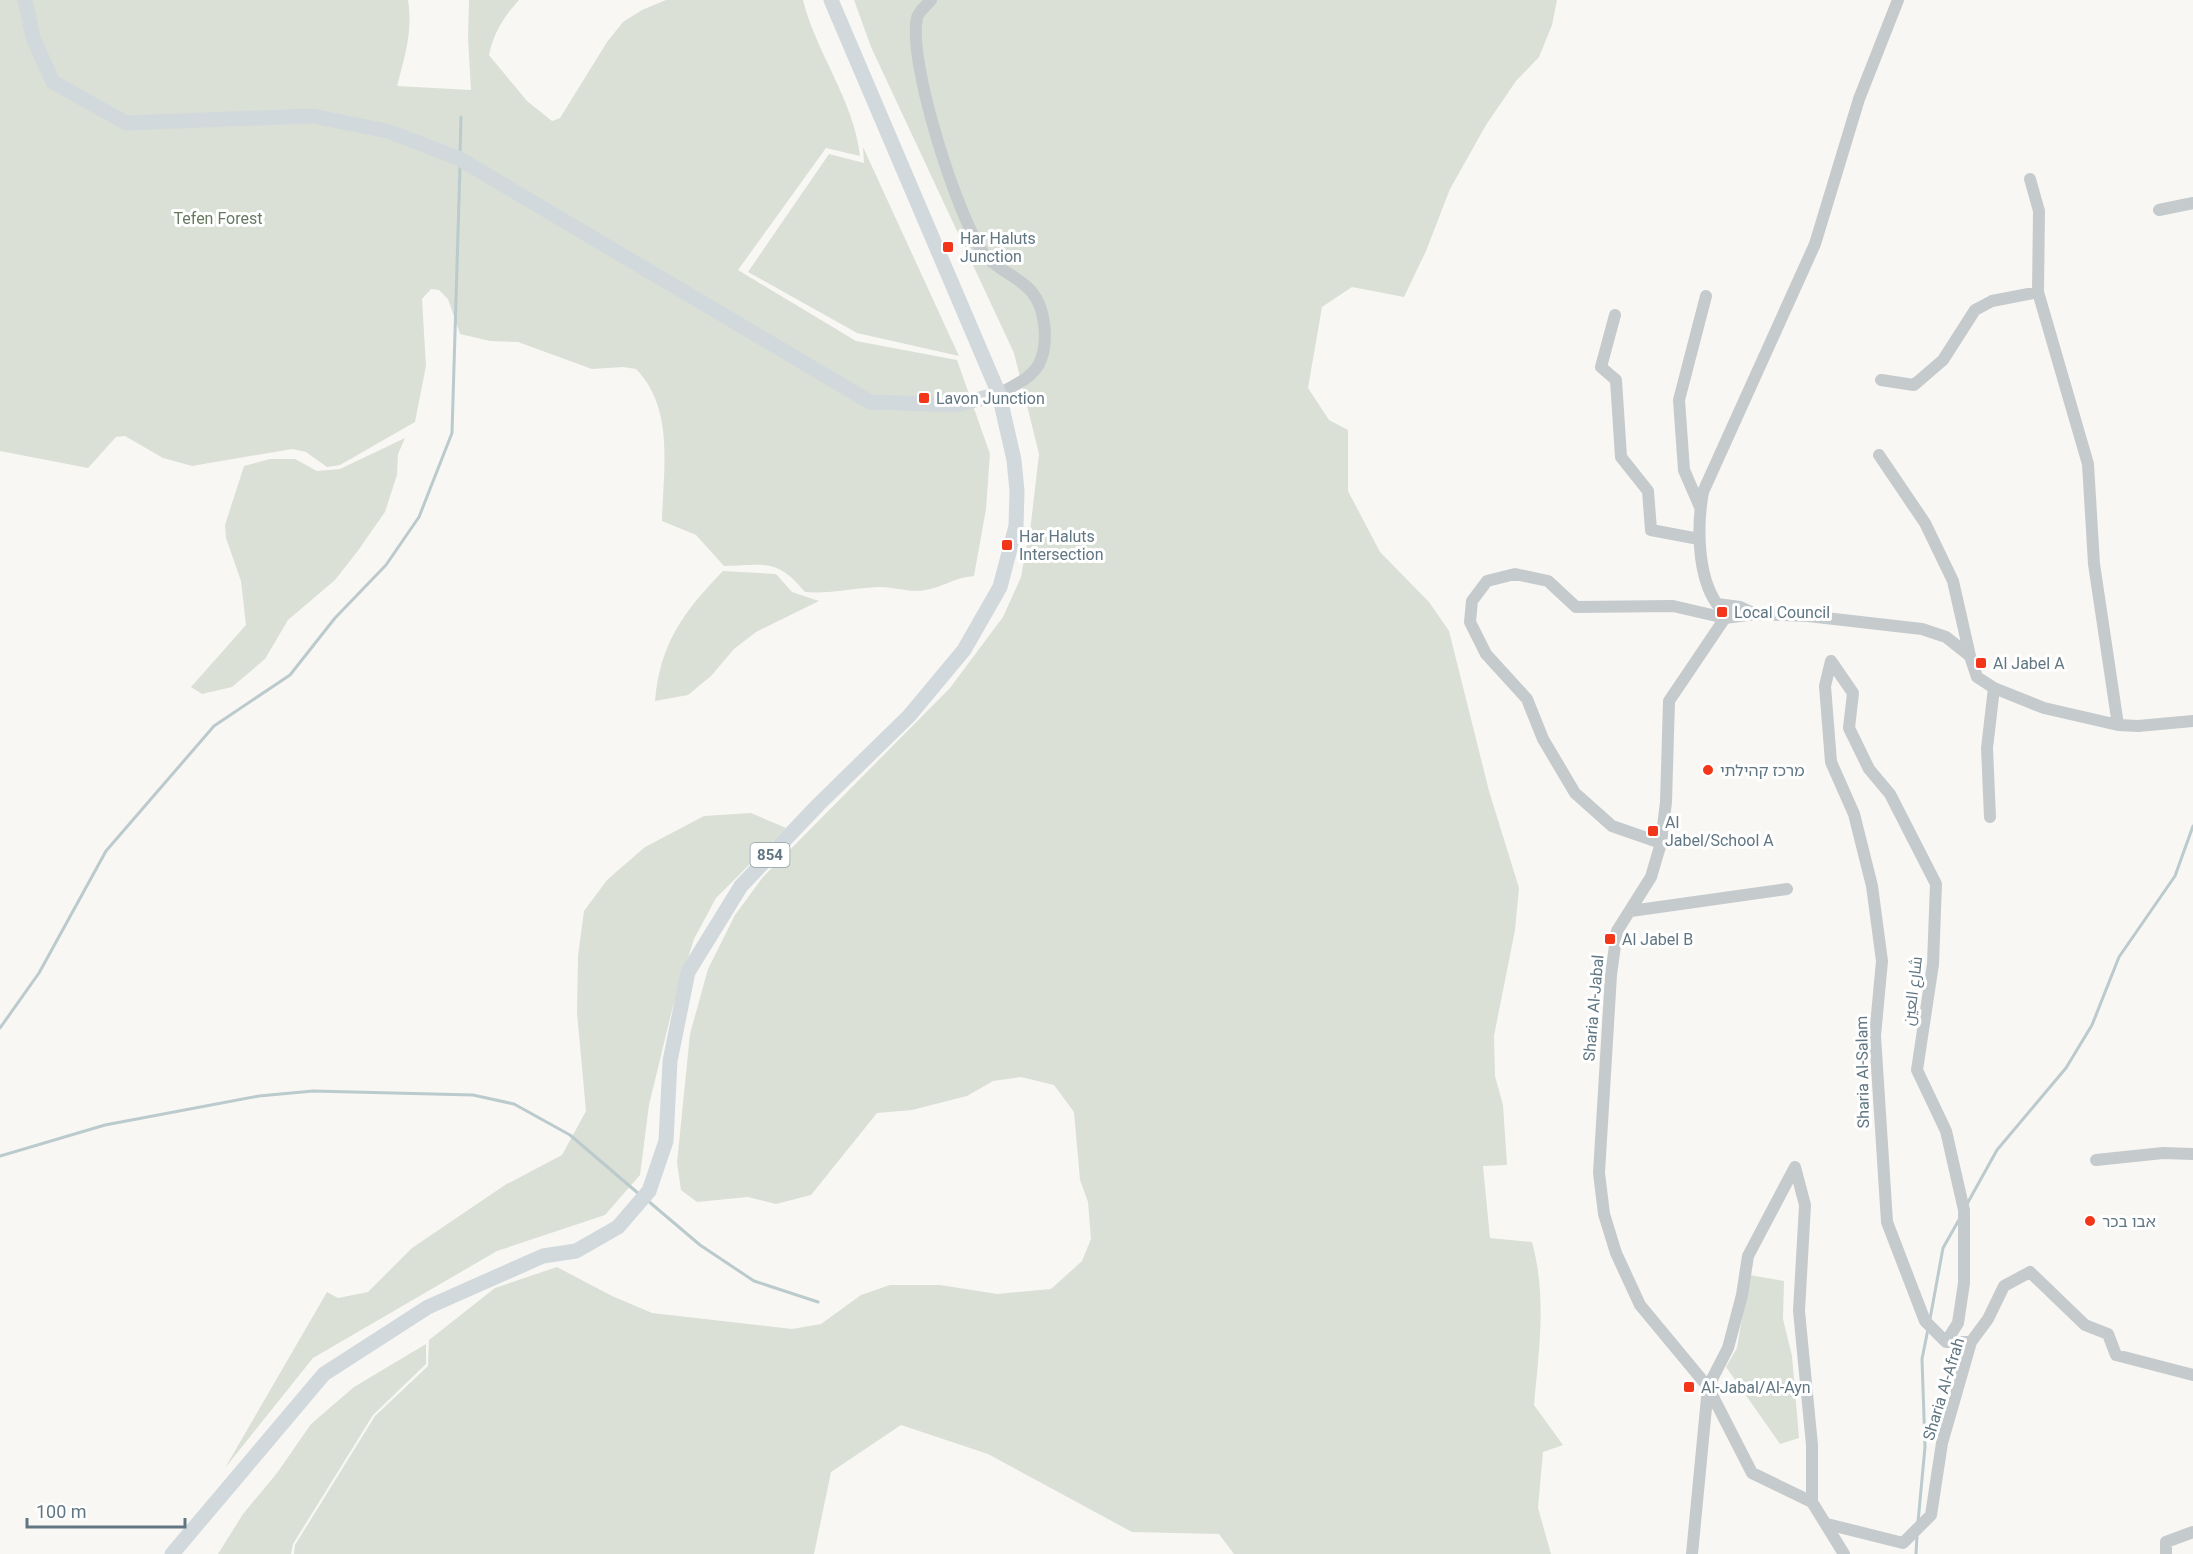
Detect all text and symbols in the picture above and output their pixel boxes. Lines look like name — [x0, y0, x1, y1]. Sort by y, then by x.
park label: Tefen Forest — [174, 209, 262, 228]
place label: Har Haluts Junction — [960, 229, 1036, 266]
marker: Har Haluts Junction — [941, 240, 955, 254]
place label: Lavon Junction — [936, 389, 1045, 408]
marker: Lavon Junction — [917, 391, 931, 405]
place label: Har Haluts Intersection — [1019, 527, 1104, 564]
marker: Har Haluts Intersection — [1000, 538, 1014, 552]
place label: Local Council — [1734, 603, 1830, 622]
marker: Local Council — [1715, 605, 1729, 619]
place label: Al Jabel A — [1993, 654, 2065, 673]
marker: Al Jabel A — [1974, 656, 1988, 670]
place label: מרכז קהילתי — [1720, 761, 1805, 780]
marker: מרכז קהילתי — [1701, 763, 1715, 777]
place label: Al Jabel/School A — [1665, 813, 1774, 850]
marker: Al Jabel/School A — [1646, 824, 1660, 838]
road number: 854 — [750, 843, 790, 867]
place label: Al Jabel B — [1622, 930, 1693, 949]
marker: Al Jabel B — [1603, 932, 1617, 946]
street label: Sharia Al-Jabal — [1579, 954, 1608, 1062]
street label: شارع العين — [1899, 955, 1928, 1027]
street label: Sharia Al-Salam — [1852, 1016, 1873, 1128]
place label: אבו בכר — [2102, 1212, 2156, 1231]
marker: אבו בכר — [2083, 1214, 2097, 1228]
street label: Sharia Al-Afrah — [1919, 1336, 1968, 1443]
place label: Al-Jabal/Al-Ayn — [1701, 1378, 1811, 1397]
marker: Al-Jabal/Al-Ayn — [1682, 1380, 1696, 1394]
scale bar — [27, 1491, 184, 1529]
text: 100 m — [36, 1501, 87, 1522]

